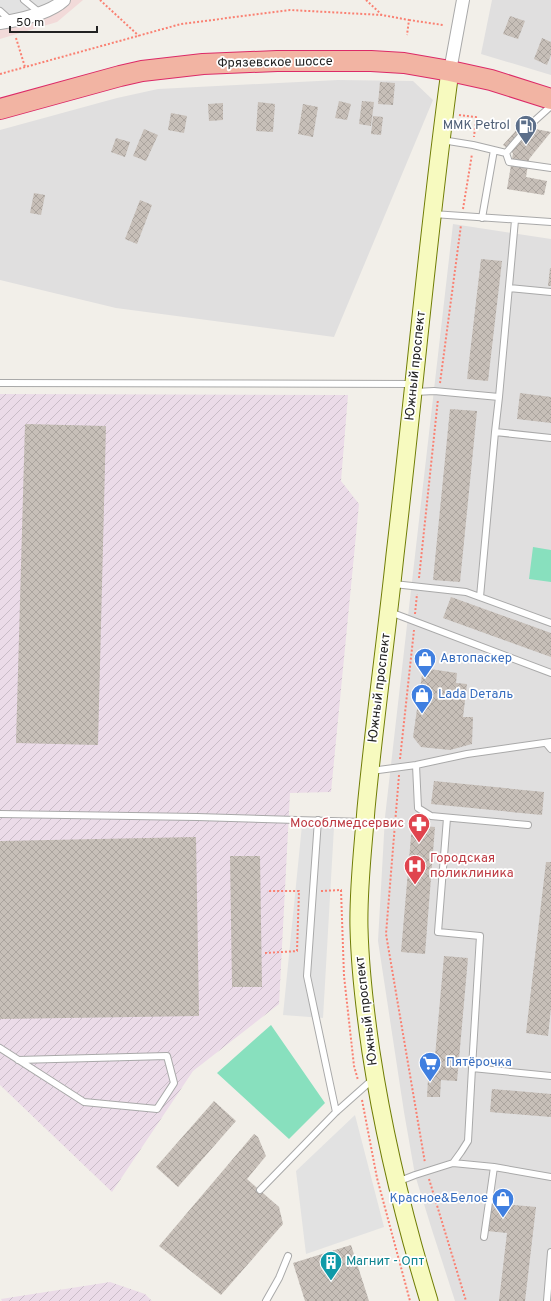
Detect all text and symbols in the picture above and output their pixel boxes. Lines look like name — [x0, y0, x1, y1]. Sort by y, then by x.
scale bar — [10, 8, 97, 34]
text: 50 m — [16, 15, 44, 31]
street label: Фрязевское шоссе — [217, 54, 333, 72]
fuel station icon: MMK Petrol — [513, 113, 539, 146]
place label: MMK Petrol — [443, 118, 510, 134]
street label: Южный проспект — [402, 310, 430, 422]
street label: Южный проспект — [365, 632, 395, 744]
shop icon: Автопаскер — [412, 646, 438, 679]
place label: Автопаскер — [440, 651, 512, 667]
shop icon: Lada Dеталь — [409, 682, 435, 715]
place label: Lada Dеталь — [438, 687, 513, 703]
pharmacy icon: Мособлмедсервис — [406, 811, 432, 844]
place label: Мособлмедсервис — [290, 816, 404, 832]
place label: Городская поликлиника — [430, 851, 514, 882]
hospital icon: Городская поликлиника — [402, 853, 428, 886]
street label: Южный проспект — [352, 955, 382, 1067]
supermarket icon: Пятёрочка — [417, 1050, 443, 1083]
place label: Пятёрочка — [446, 1055, 512, 1071]
shop icon: Красное&Белое — [490, 1186, 516, 1219]
place label: Красное&Белое — [390, 1191, 488, 1207]
building icon: Магнит - Опт — [318, 1249, 344, 1282]
place label: Магнит - Опт — [346, 1254, 424, 1270]

